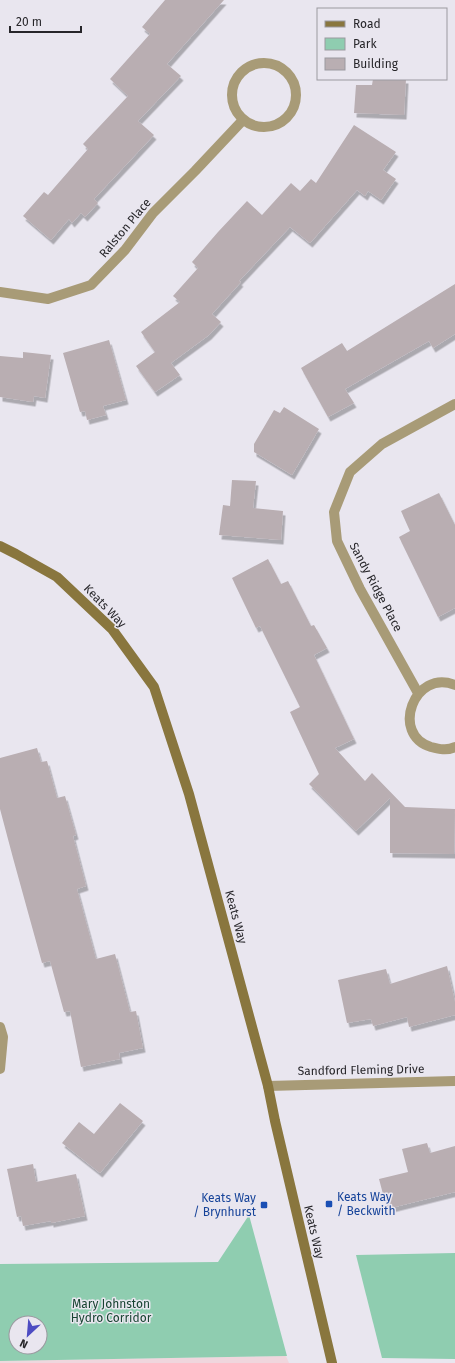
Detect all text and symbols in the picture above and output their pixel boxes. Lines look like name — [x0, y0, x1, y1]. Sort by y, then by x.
scale bar — [10, 8, 81, 34]
legend — [317, 8, 447, 80]
text: 20 m — [16, 15, 42, 29]
text: Road — [353, 17, 381, 31]
text: Park — [353, 37, 377, 51]
text: Building — [353, 57, 399, 71]
street label: Ralston Place — [96, 196, 154, 260]
street label: Sandy Ridge Place — [347, 540, 405, 634]
street label: Keats Way — [81, 581, 129, 631]
street label: Keats Way — [222, 889, 250, 945]
street label: Sandford Fleming Drive — [297, 1062, 425, 1078]
place label: Keats Way / Beckwith — [337, 1190, 396, 1218]
place label: Keats Way / Brynhurst — [193, 1191, 257, 1219]
marker: Keats Way / Beckwith — [324, 1199, 334, 1209]
marker: Keats Way / Brynhurst — [259, 1200, 269, 1210]
street label: Keats Way — [301, 1204, 327, 1260]
park label: Mary Johnston Hydro Corridor — [71, 1297, 152, 1325]
north arrow — [8, 1315, 48, 1355]
text: N — [18, 1336, 30, 1351]

